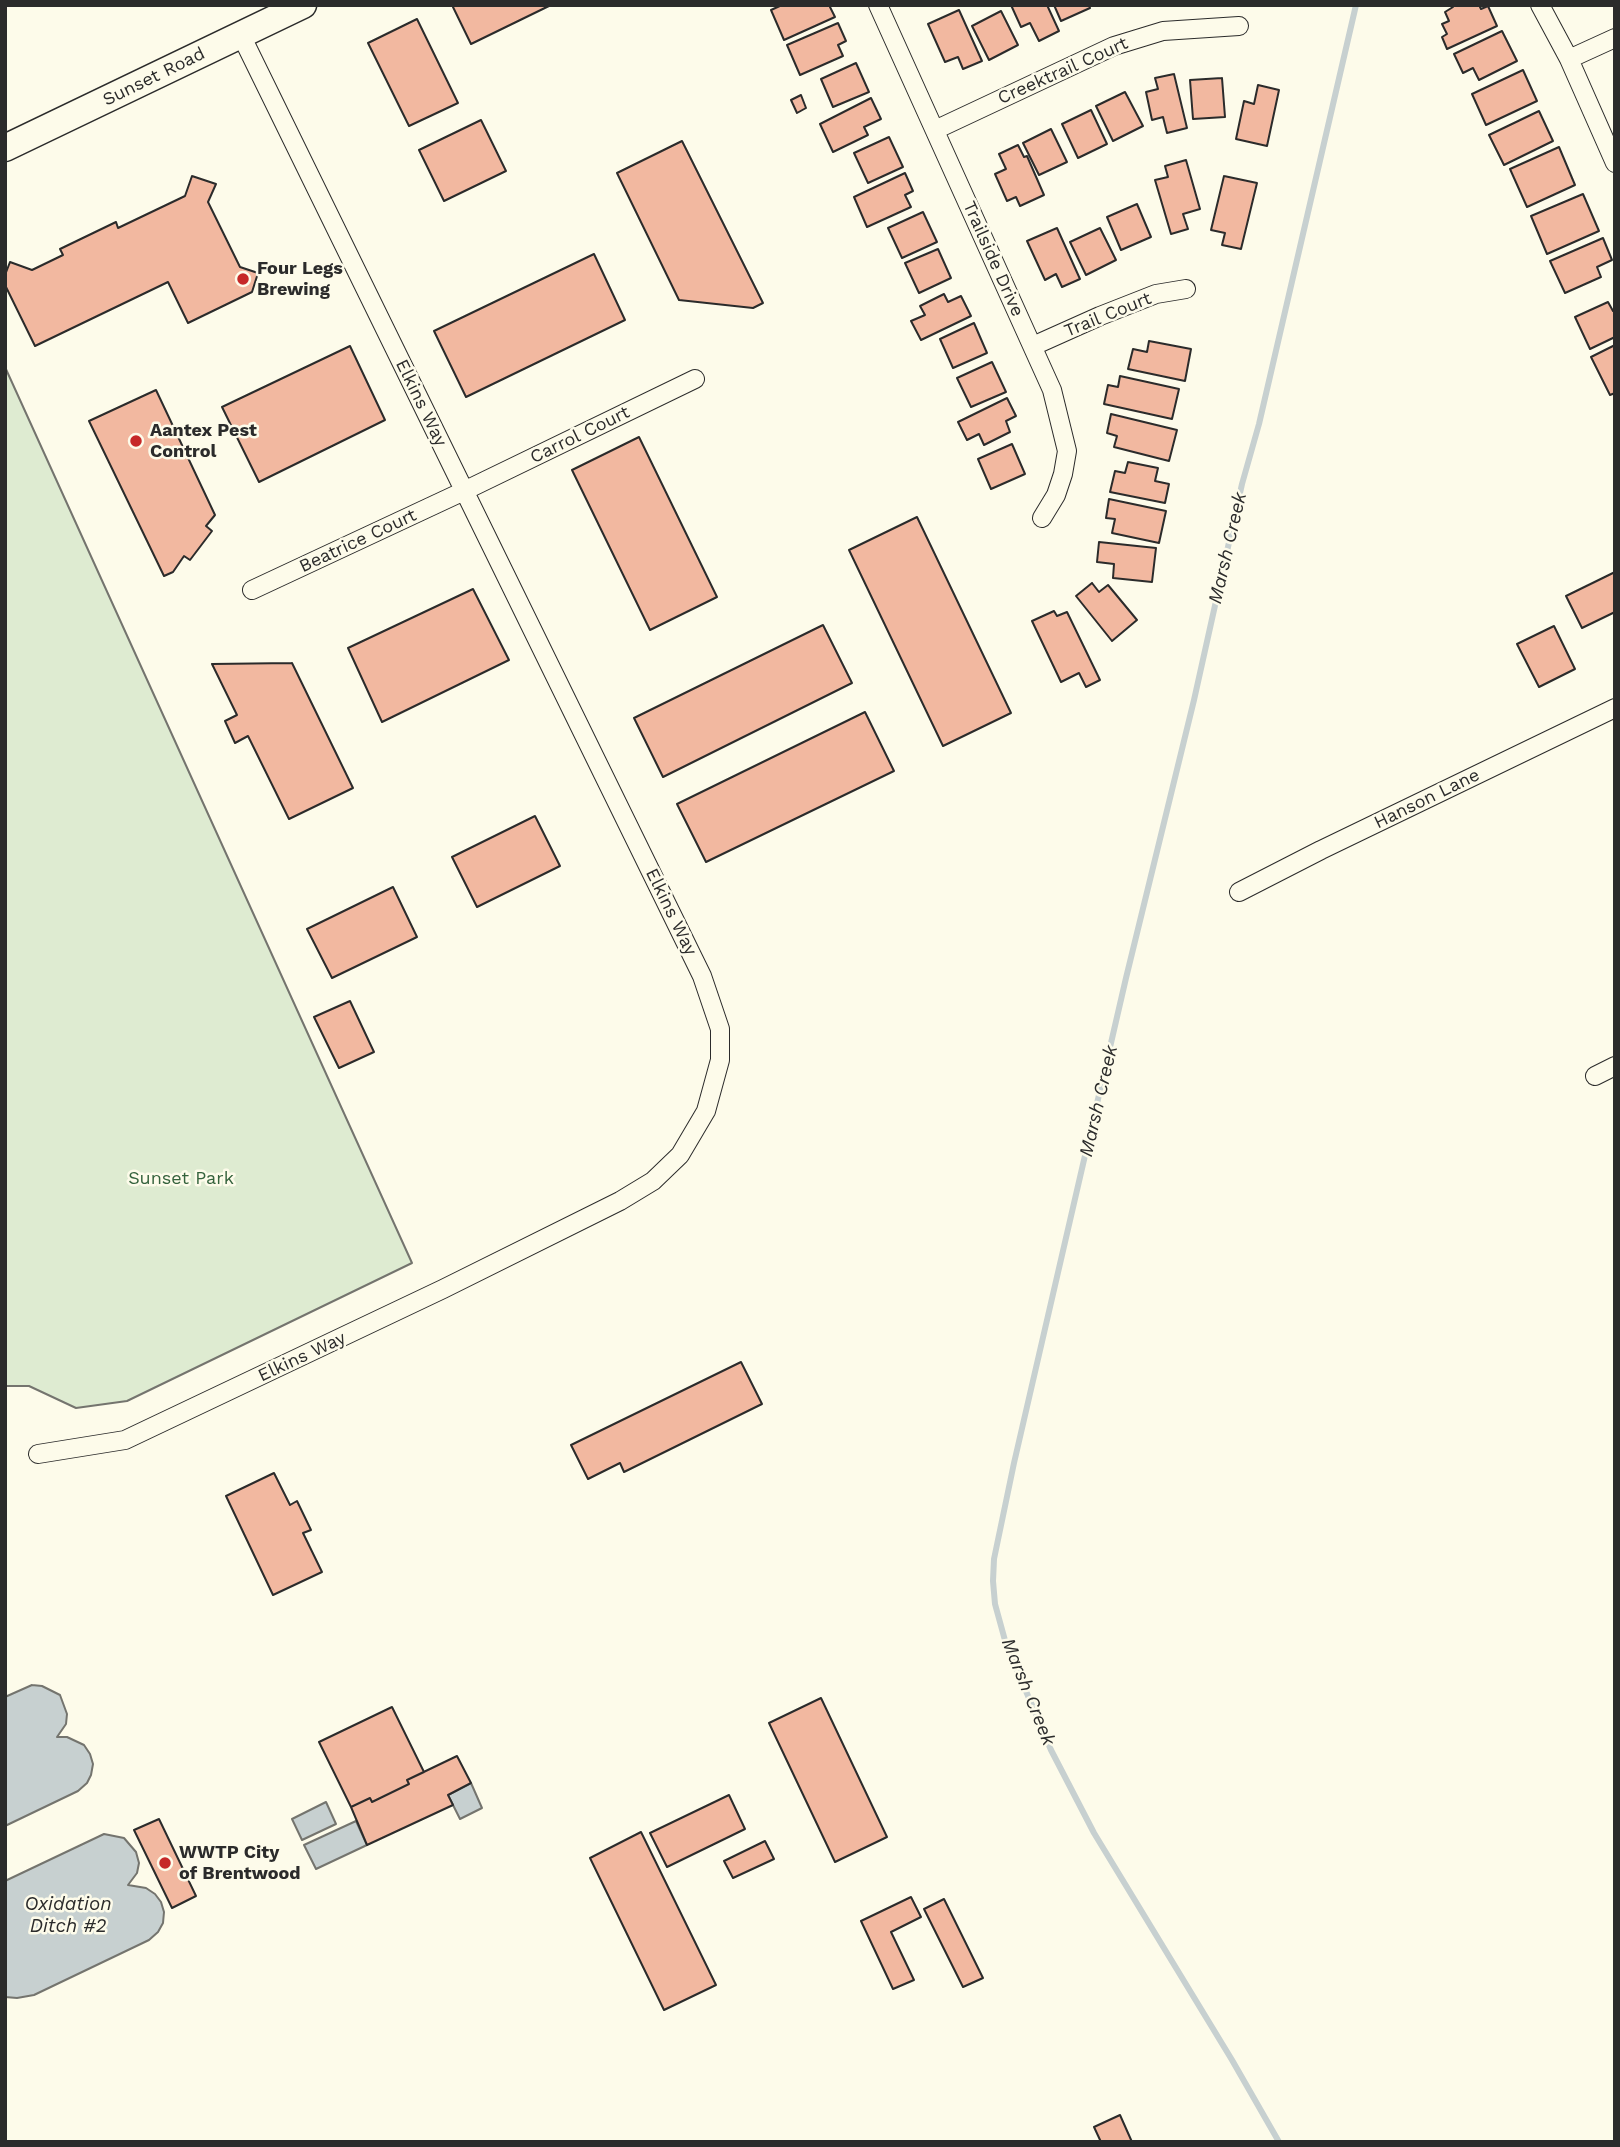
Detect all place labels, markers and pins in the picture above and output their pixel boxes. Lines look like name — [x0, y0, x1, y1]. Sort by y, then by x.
place label: Four Legs Brewing — [257, 258, 343, 300]
marker: Four Legs Brewing — [235, 271, 251, 287]
place label: Aantex Pest Control — [150, 420, 257, 462]
marker: Aantex Pest Control — [128, 433, 144, 449]
place label: WWTP City of Brentwood — [179, 1842, 300, 1884]
marker: WWTP City of Brentwood — [157, 1855, 173, 1871]

